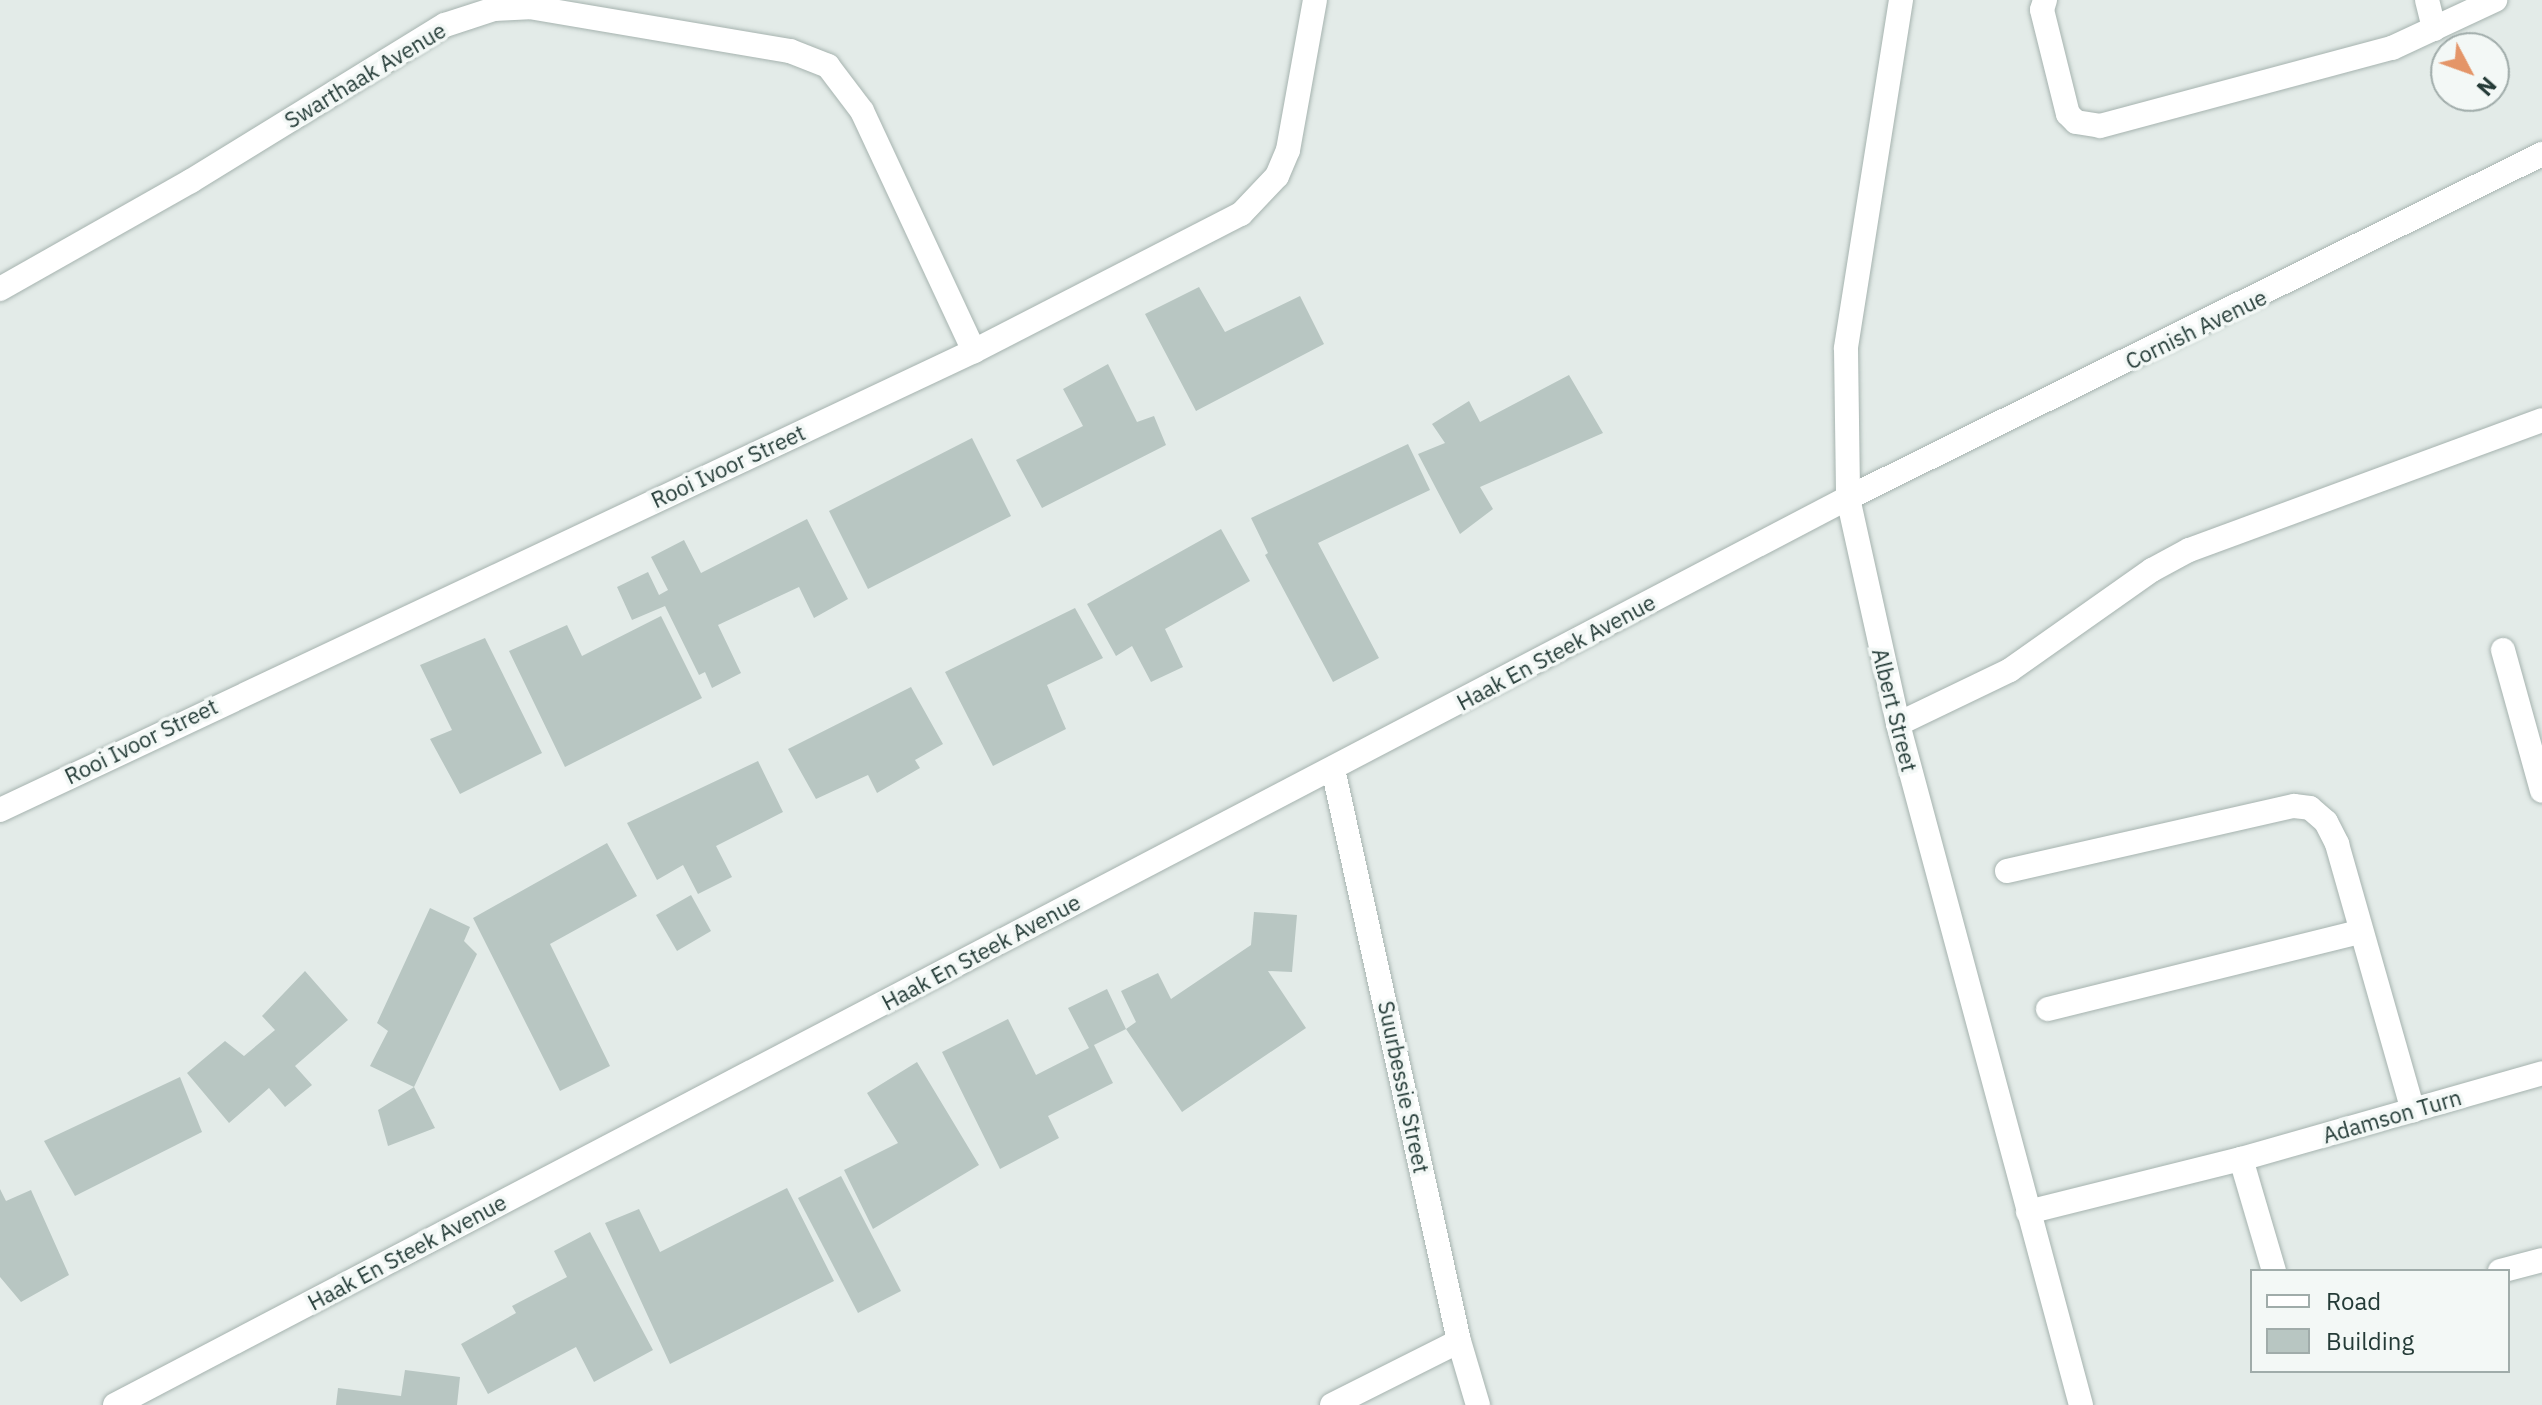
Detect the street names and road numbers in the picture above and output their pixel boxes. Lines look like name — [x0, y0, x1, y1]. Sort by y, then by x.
street label: Swarthaak Avenue — [280, 16, 450, 134]
street label: Cornish Avenue — [2121, 283, 2271, 375]
street label: Rooi Ivoor Street — [647, 419, 809, 513]
street label: Haak En Steek Avenue — [1452, 588, 1660, 716]
street label: Albert Street — [1867, 646, 1923, 774]
street label: Rooi Ivoor Street — [60, 693, 222, 789]
street label: Haak En Steek Avenue — [877, 888, 1085, 1016]
street label: Suurbessie Street — [1373, 999, 1435, 1175]
street label: Adamson Turn — [2320, 1084, 2464, 1148]
street label: Haak En Steek Avenue — [303, 1188, 511, 1316]

